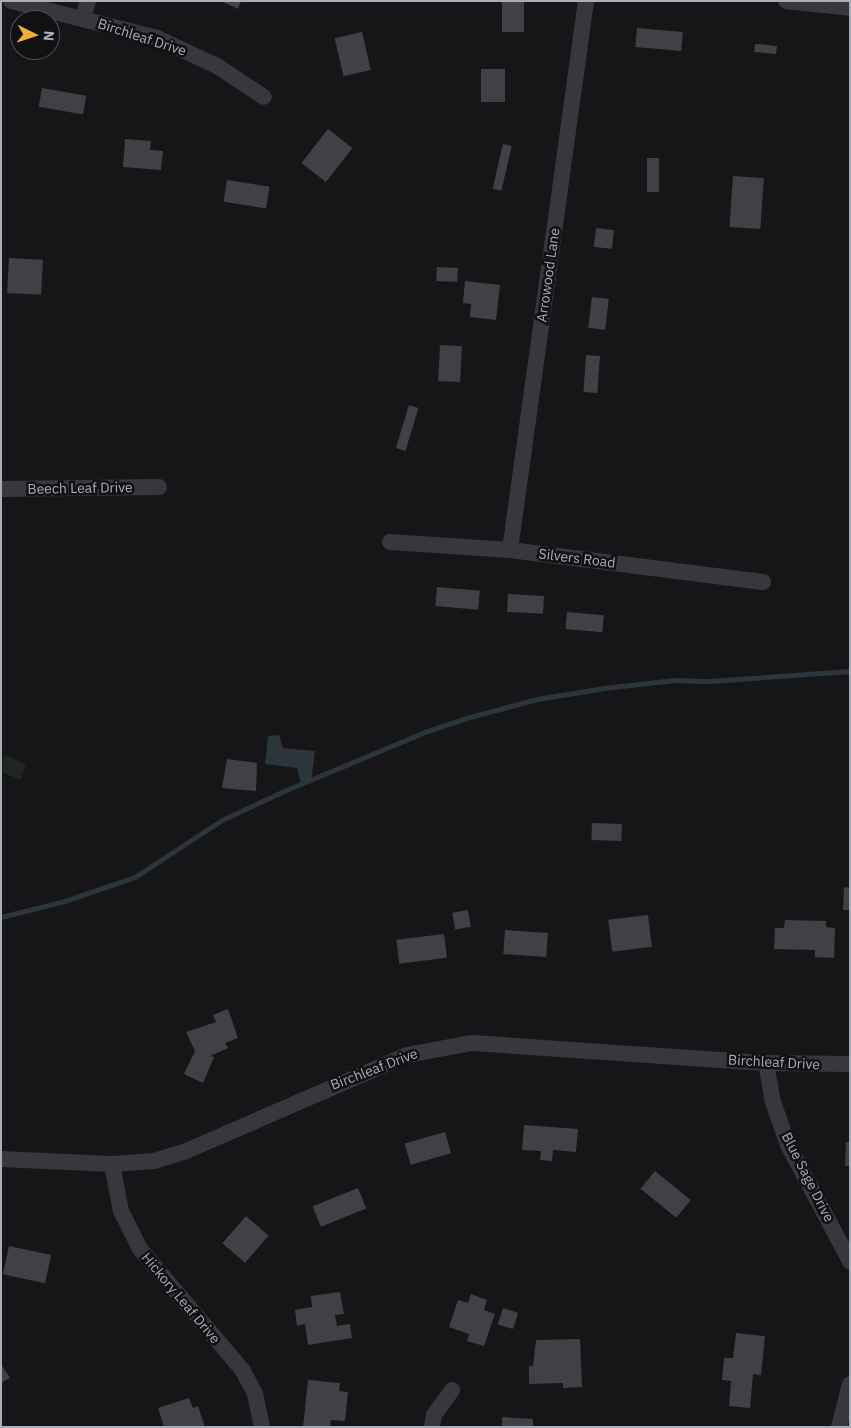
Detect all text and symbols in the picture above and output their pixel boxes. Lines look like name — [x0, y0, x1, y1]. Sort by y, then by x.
north arrow — [10, 10, 60, 60]
street label: Birchleaf Drive — [96, 15, 188, 59]
text: N — [40, 30, 58, 42]
street label: Arrowood Lane — [533, 227, 563, 323]
street label: Beech Leaf Drive — [27, 479, 133, 497]
street label: Silvers Road — [538, 545, 616, 571]
street label: Birchleaf Drive — [328, 1045, 420, 1093]
street label: Birchleaf Drive — [728, 1051, 820, 1073]
street label: Blue Sage Drive — [778, 1129, 838, 1225]
street label: Hickory Leaf Drive — [138, 1249, 224, 1347]

